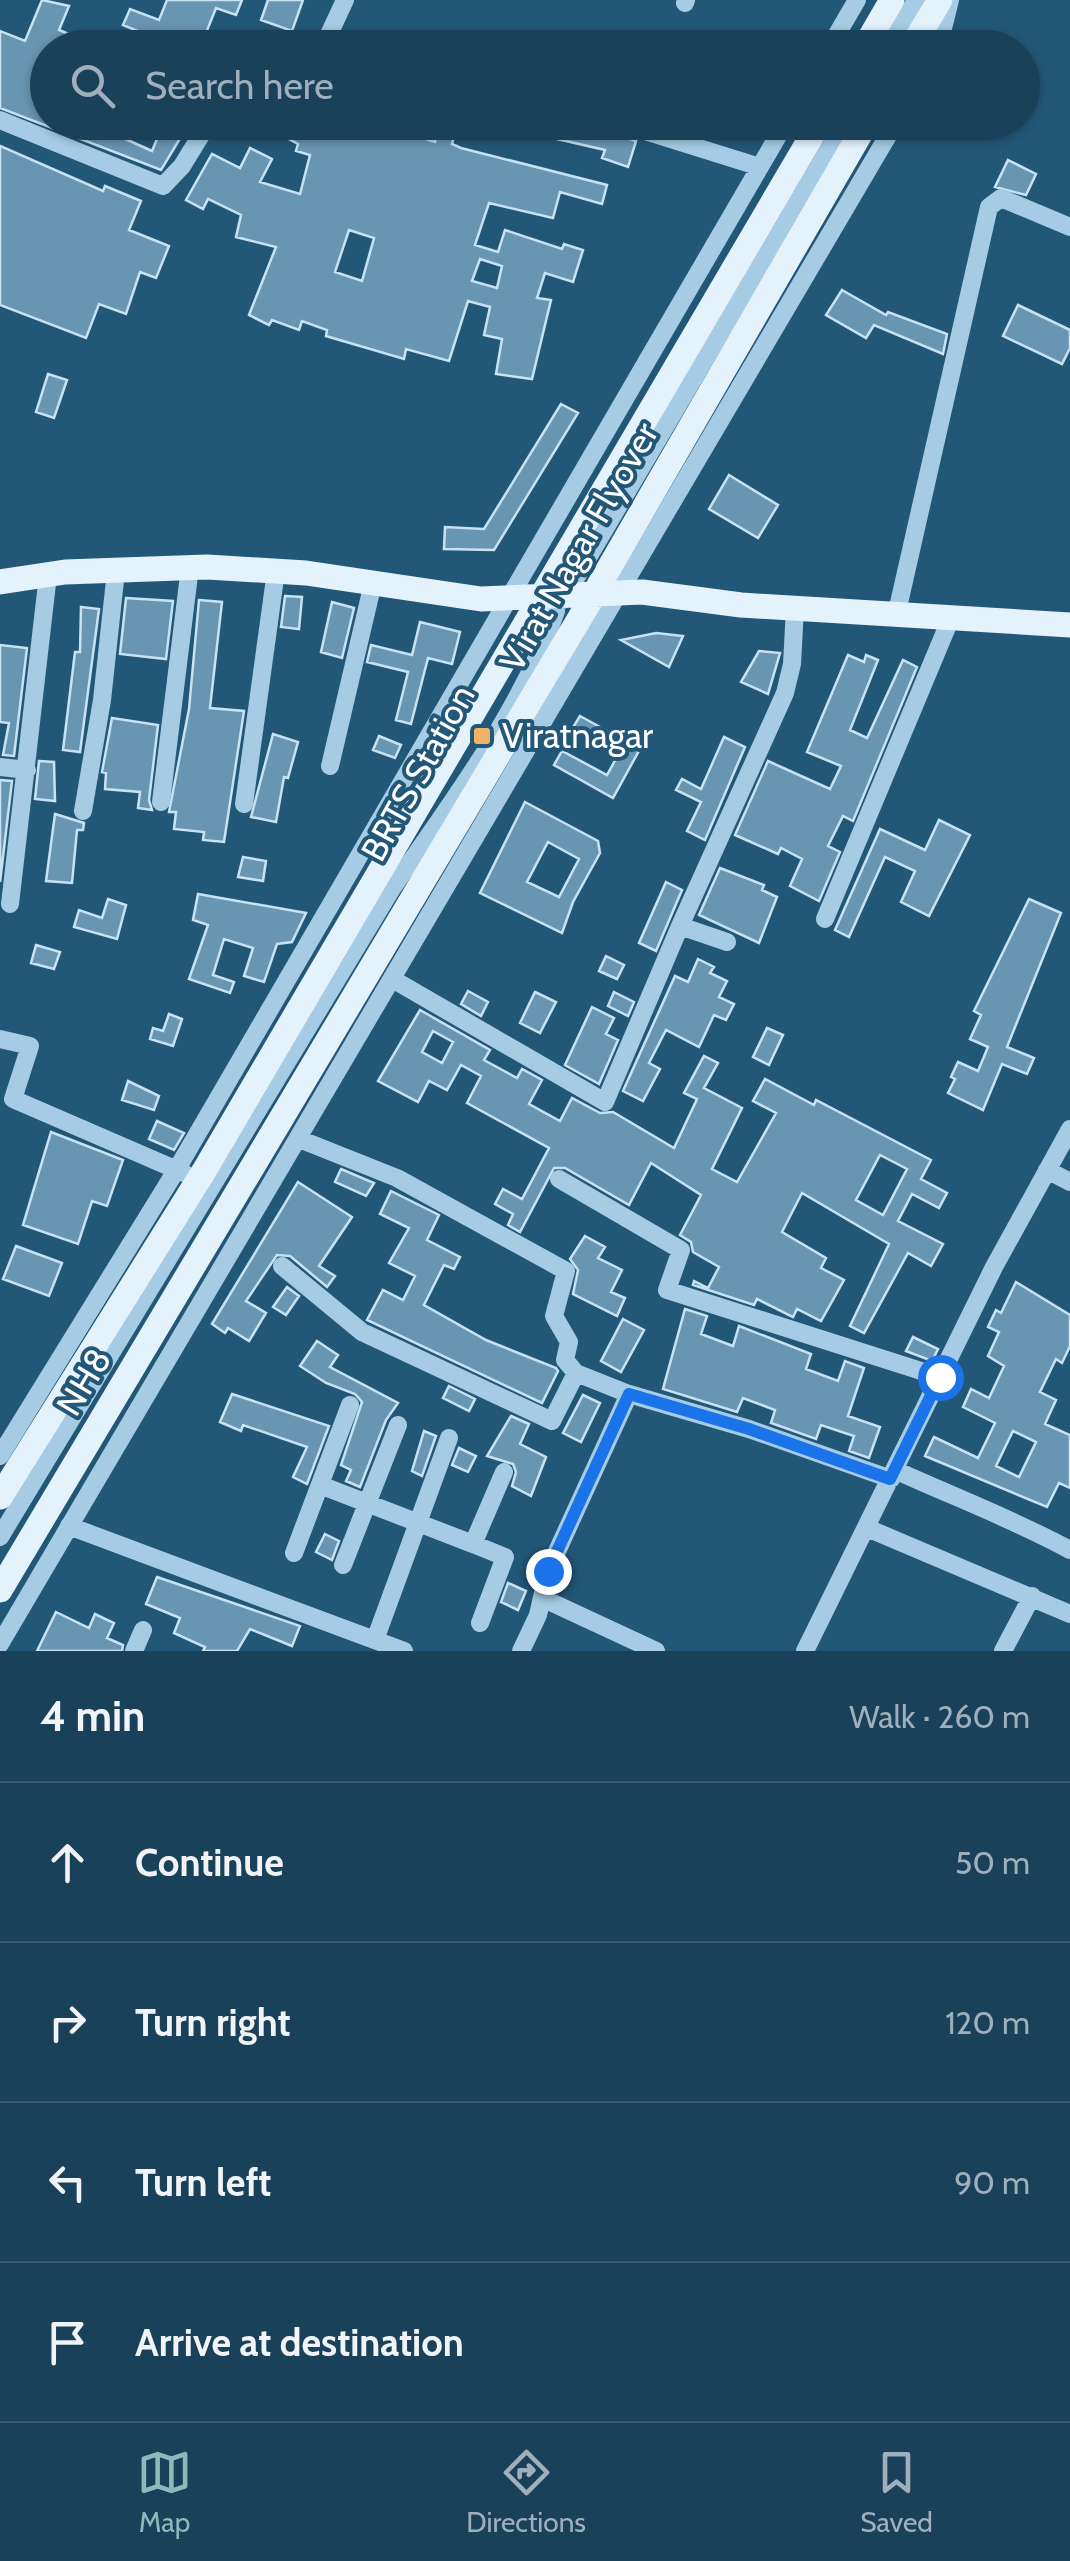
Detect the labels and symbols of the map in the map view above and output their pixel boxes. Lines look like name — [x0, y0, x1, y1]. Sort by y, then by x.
street label: Virat Nagar Flyover — [490, 415, 667, 679]
street label: BRTS Station — [352, 677, 484, 868]
place label: Viratnagar — [502, 714, 653, 757]
marker: Viratnagar — [471, 725, 493, 747]
street label: NH8 — [47, 1340, 120, 1423]
route start — [918, 1355, 964, 1401]
route end — [526, 1549, 572, 1595]

